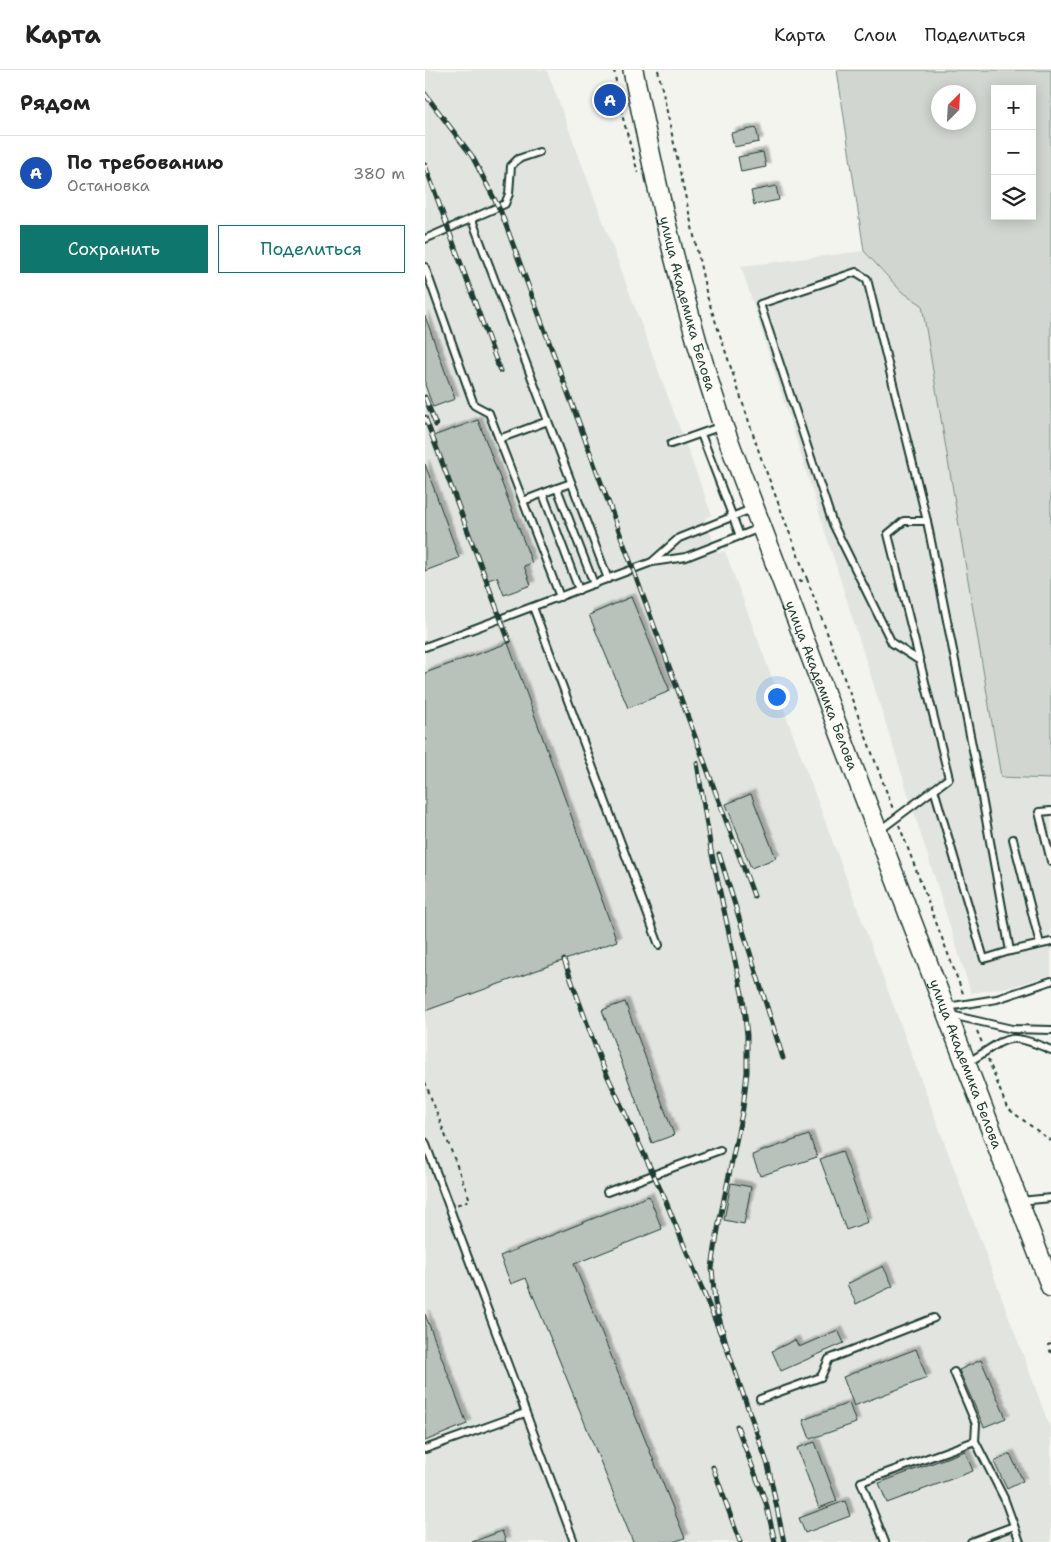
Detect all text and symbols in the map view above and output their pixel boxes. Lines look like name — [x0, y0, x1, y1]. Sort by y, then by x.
text: Карта — [25, 19, 101, 51]
text: Карта — [774, 23, 825, 47]
text: Слои — [853, 23, 897, 47]
text: Поделиться — [925, 23, 1026, 47]
pin: A — [594, 81, 626, 119]
north arrow — [931, 85, 976, 130]
map controls — [991, 85, 1036, 220]
button: + — [991, 85, 1036, 130]
text: Рядом — [20, 89, 90, 117]
button: − — [991, 130, 1036, 175]
text: По требованию — [67, 150, 224, 175]
text: A — [30, 163, 42, 184]
text: 380 m — [353, 163, 405, 184]
text: Остановка — [67, 175, 150, 196]
button: layers — [991, 175, 1036, 220]
street label: улица Академика Белова — [656, 215, 720, 393]
button: Сохранить — [20, 225, 208, 273]
button: Поделиться — [218, 225, 405, 273]
street label: улица Академика Белова — [781, 598, 862, 773]
your location — [764, 684, 790, 710]
street label: улица Академика Белова — [926, 977, 1007, 1151]

